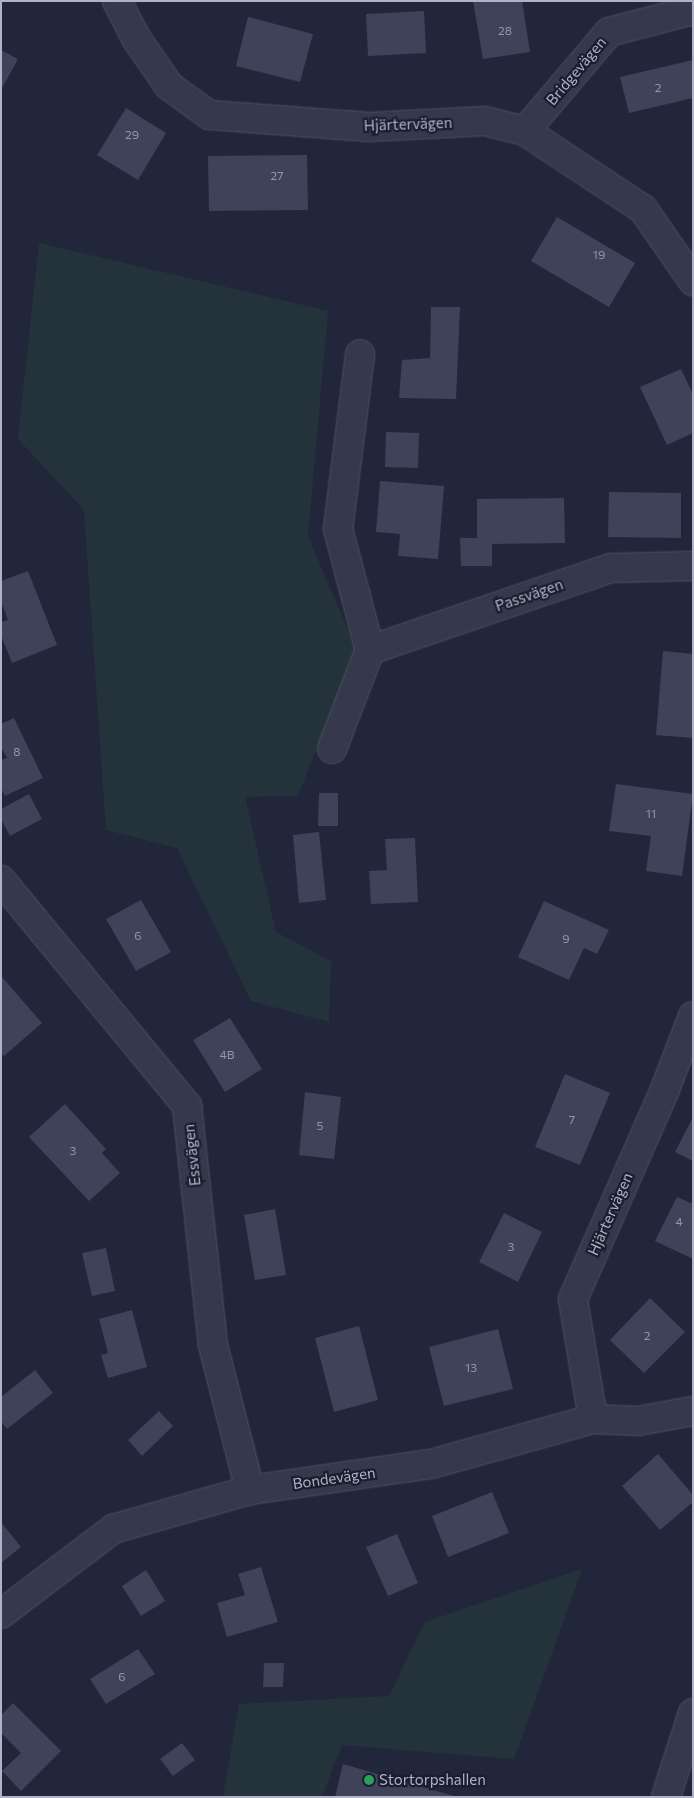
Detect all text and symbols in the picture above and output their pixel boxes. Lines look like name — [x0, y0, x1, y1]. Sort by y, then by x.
house number: 28 — [498, 24, 512, 38]
street label: Bridgevägen — [542, 33, 610, 109]
house number: 2 — [655, 81, 661, 95]
street label: Hjärtervägen — [363, 113, 453, 135]
house number: 29 — [125, 128, 139, 142]
house number: 27 — [271, 169, 283, 183]
house number: 19 — [593, 248, 605, 262]
street label: Passvägen — [493, 575, 565, 615]
house number: 8 — [13, 745, 21, 759]
house number: 11 — [646, 807, 656, 821]
house number: 6 — [134, 929, 142, 943]
house number: 9 — [562, 932, 570, 946]
house number: 4B — [220, 1048, 234, 1062]
house number: 7 — [569, 1113, 575, 1127]
house number: 5 — [317, 1119, 323, 1133]
street label: Essvägen — [180, 1123, 204, 1187]
house number: 3 — [70, 1144, 76, 1158]
street label: Hjärtervägen — [584, 1170, 636, 1258]
house number: 4 — [675, 1215, 683, 1229]
house number: 3 — [508, 1240, 514, 1254]
house number: 2 — [644, 1329, 650, 1343]
house number: 13 — [465, 1361, 477, 1375]
street label: Bondevägen — [291, 1463, 377, 1493]
house number: 6 — [118, 1670, 126, 1684]
place label: Stortorpshallen — [379, 1771, 486, 1789]
marker: Stortorpshallen — [363, 1774, 375, 1786]

